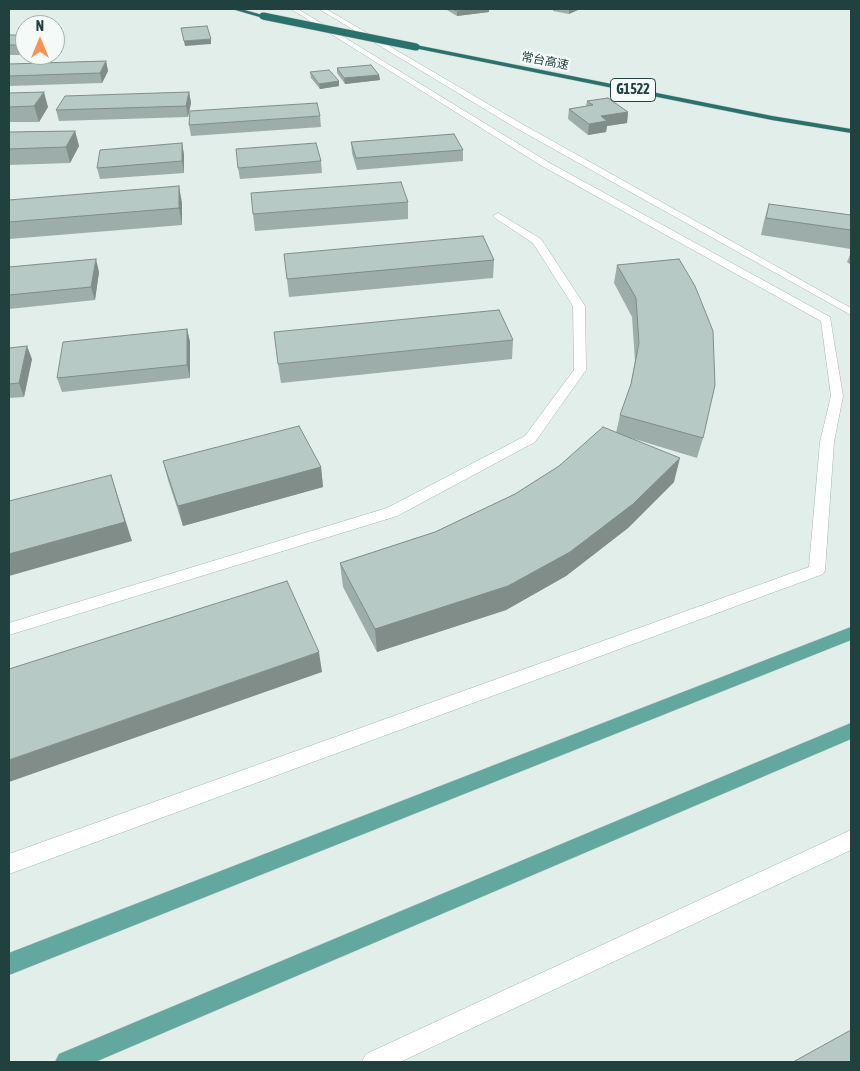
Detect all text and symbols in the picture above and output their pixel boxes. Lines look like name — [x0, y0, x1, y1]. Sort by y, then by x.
north arrow — [15, 15, 65, 65]
text: N — [36, 18, 44, 34]
street label: 常台高速 — [520, 49, 570, 73]
road number: G1522 — [610, 78, 656, 102]

